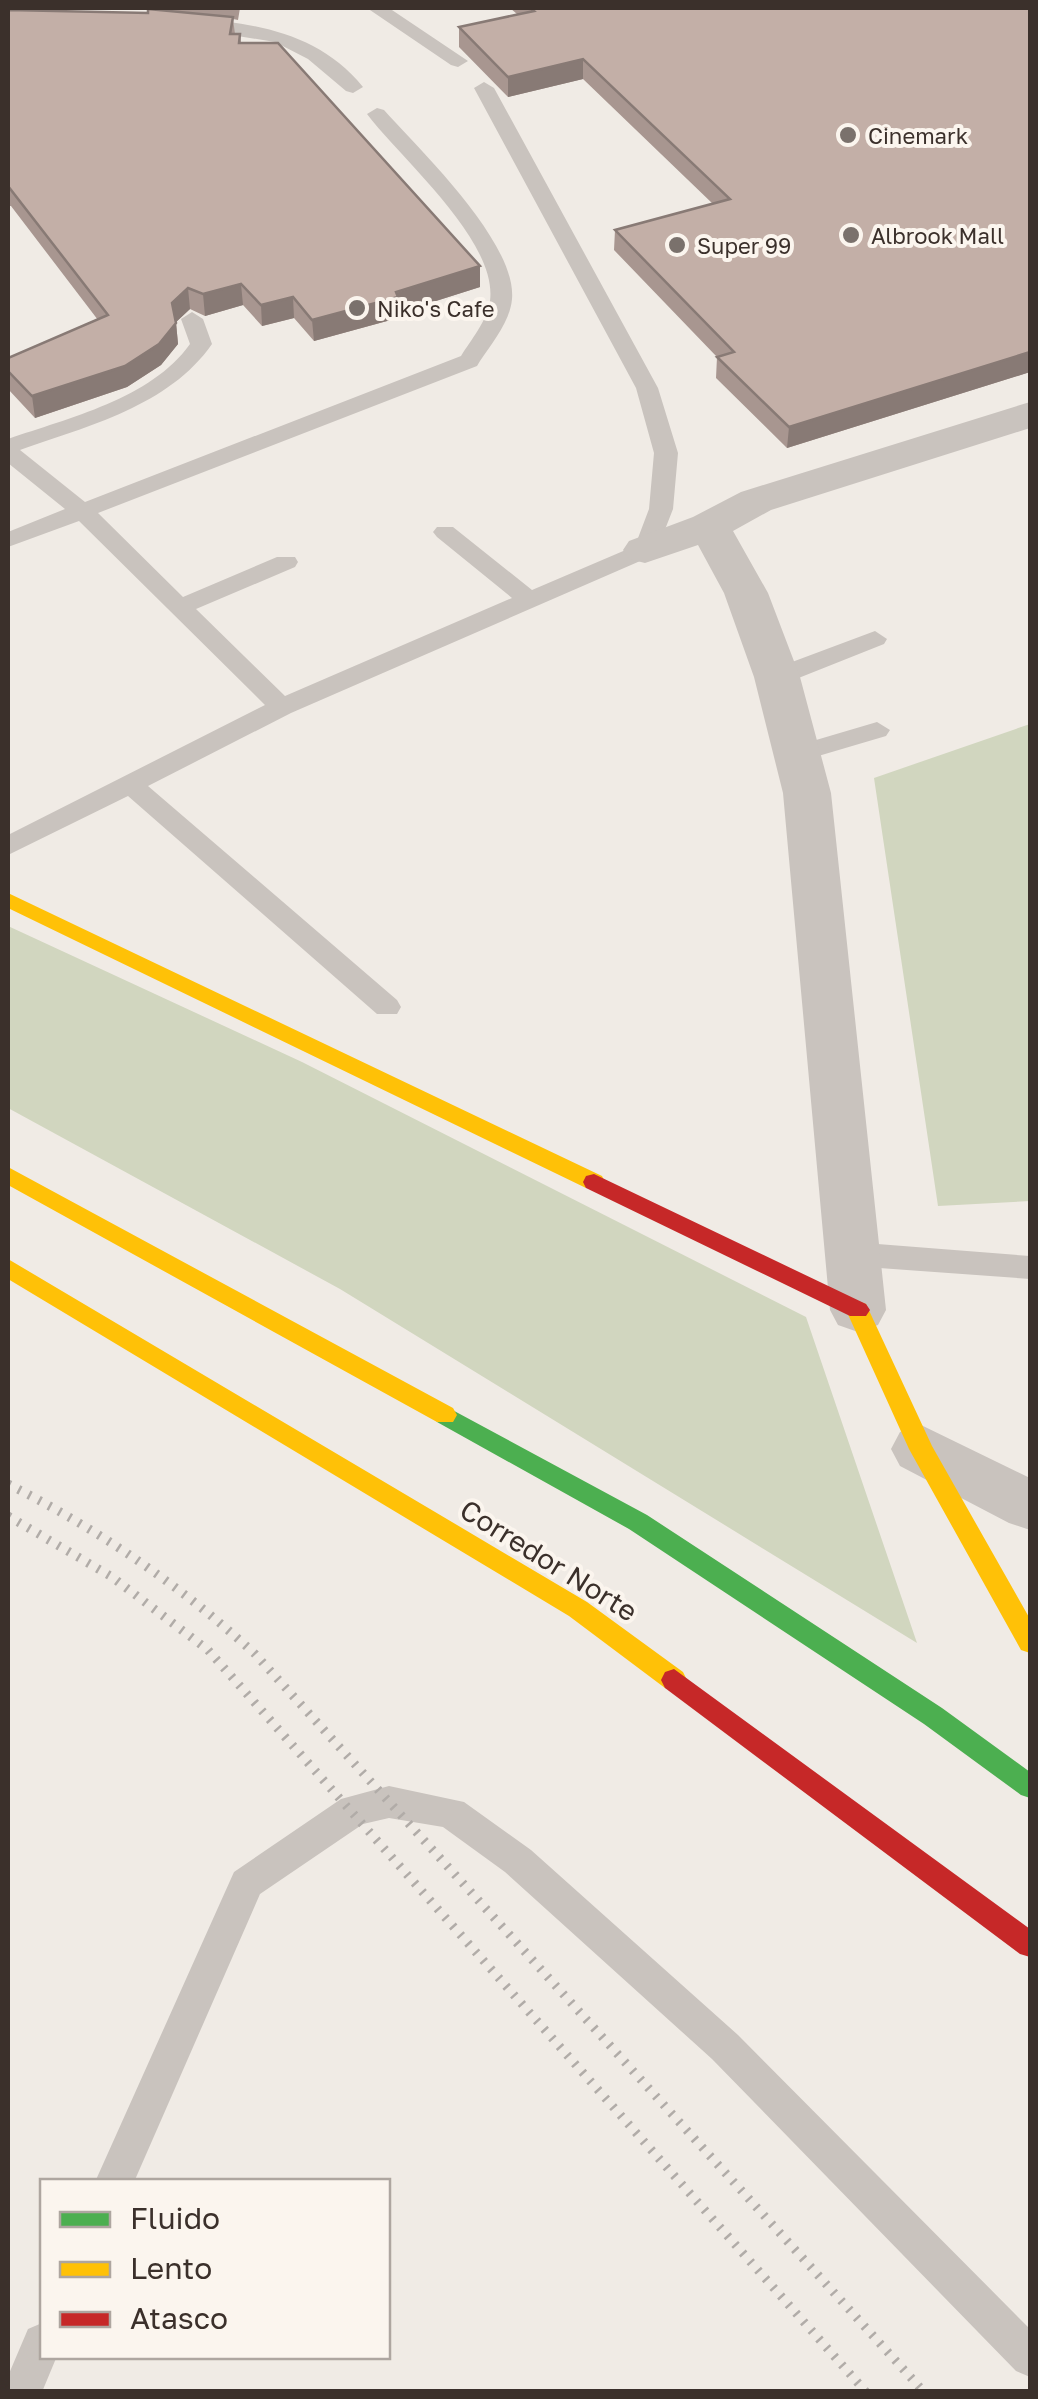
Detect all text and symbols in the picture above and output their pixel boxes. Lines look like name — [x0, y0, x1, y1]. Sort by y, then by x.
place label: Cinemark — [868, 122, 968, 149]
marker: Cinemark — [837, 124, 859, 146]
place label: Albrook Mall — [871, 222, 1004, 249]
marker: Albrook Mall — [840, 224, 862, 246]
place label: Super 99 — [697, 232, 791, 259]
marker: Super 99 — [666, 234, 688, 256]
place label: Niko's Cafe — [377, 295, 495, 322]
marker: Niko's Cafe — [346, 297, 368, 319]
street label: Corredor Norte — [454, 1492, 644, 1628]
legend — [40, 2179, 390, 2359]
text: Fluido — [130, 2200, 220, 2236]
text: Lento — [130, 2250, 212, 2286]
text: Atasco — [130, 2300, 228, 2336]

